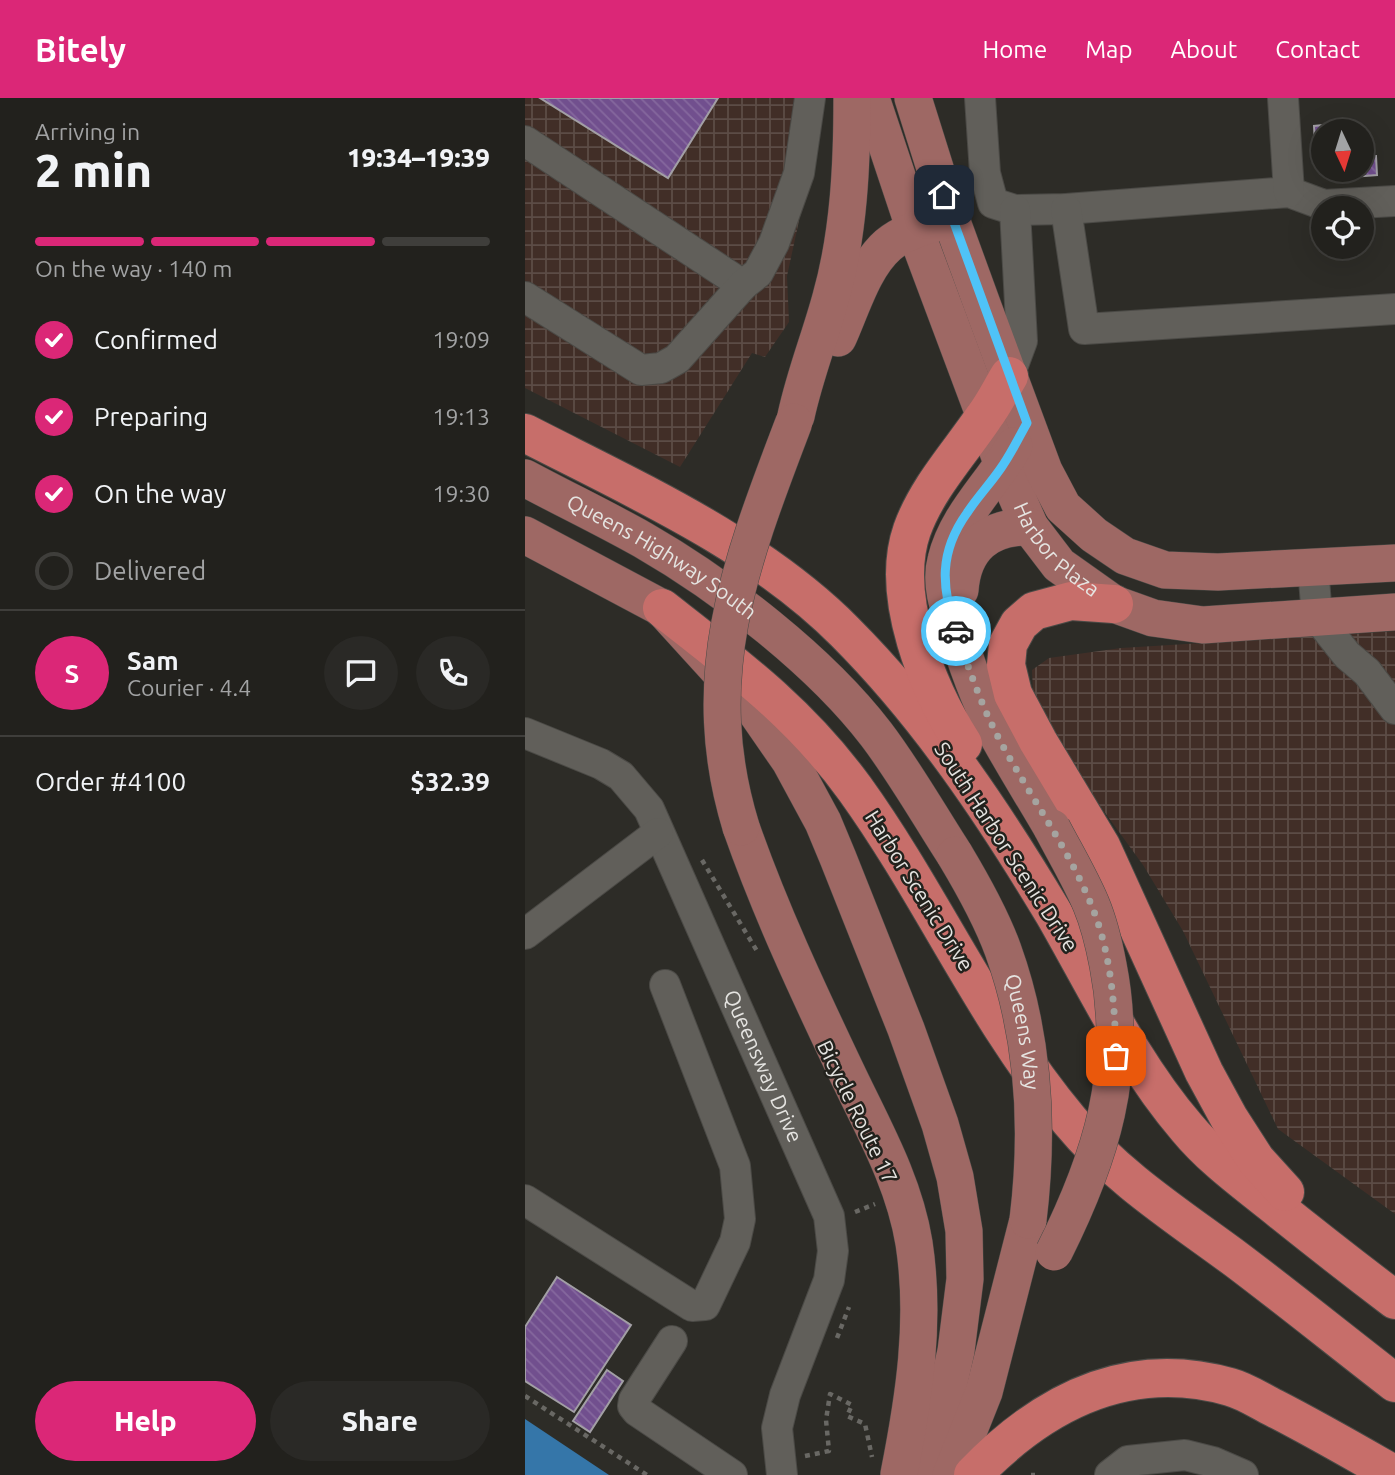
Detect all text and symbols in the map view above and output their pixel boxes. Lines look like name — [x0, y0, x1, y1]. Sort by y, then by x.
text: Bitely — [35, 31, 126, 68]
text: Home — [982, 36, 1047, 63]
text: Map — [1085, 36, 1132, 63]
text: About — [1170, 36, 1237, 63]
text: Contact — [1275, 36, 1360, 63]
text: Arriving in — [35, 119, 140, 144]
north arrow — [1311, 119, 1374, 182]
map controls — [1311, 119, 1374, 259]
text: 19:34–19:39 — [347, 143, 490, 172]
text: 2 min — [35, 144, 152, 196]
pin — [914, 165, 974, 225]
icon: home — [925, 176, 963, 214]
button: locate — [1311, 196, 1374, 259]
text: On the way · 140 m — [35, 256, 232, 281]
icon: check — [35, 321, 73, 359]
text: Confirmed — [94, 325, 218, 354]
text: 19:09 — [432, 327, 490, 352]
icon: check — [35, 398, 73, 436]
text: Preparing — [94, 402, 208, 431]
text: 19:13 — [432, 404, 490, 429]
icon: check — [35, 475, 73, 513]
text: On the way — [94, 479, 226, 508]
text: 19:30 — [432, 481, 490, 506]
street label: Queens Highway South — [563, 489, 762, 624]
street label: Harbor Plaza — [1010, 498, 1104, 601]
text: Delivered — [94, 556, 206, 585]
courier — [921, 596, 991, 666]
icon: car — [937, 612, 975, 650]
button: chat — [324, 636, 398, 710]
button: phone — [416, 636, 490, 710]
text: Sam — [127, 646, 179, 675]
text: S — [65, 659, 79, 688]
text: Courier · 4.4 — [127, 675, 251, 700]
street label: South Harbor Scenic Drive — [930, 737, 1084, 956]
text: Order #4100 — [35, 767, 186, 796]
text: $32.39 — [410, 767, 490, 796]
street label: Harbor Scenic Drive — [861, 806, 979, 975]
street label: Queens Way — [1001, 971, 1045, 1091]
street label: Queensway Drive — [720, 986, 808, 1146]
pin — [1086, 1026, 1146, 1086]
street label: Bicycle Route 17 — [813, 1036, 903, 1187]
icon: bag — [1097, 1037, 1135, 1075]
button: Help — [35, 1381, 256, 1461]
button: Share — [270, 1381, 490, 1461]

